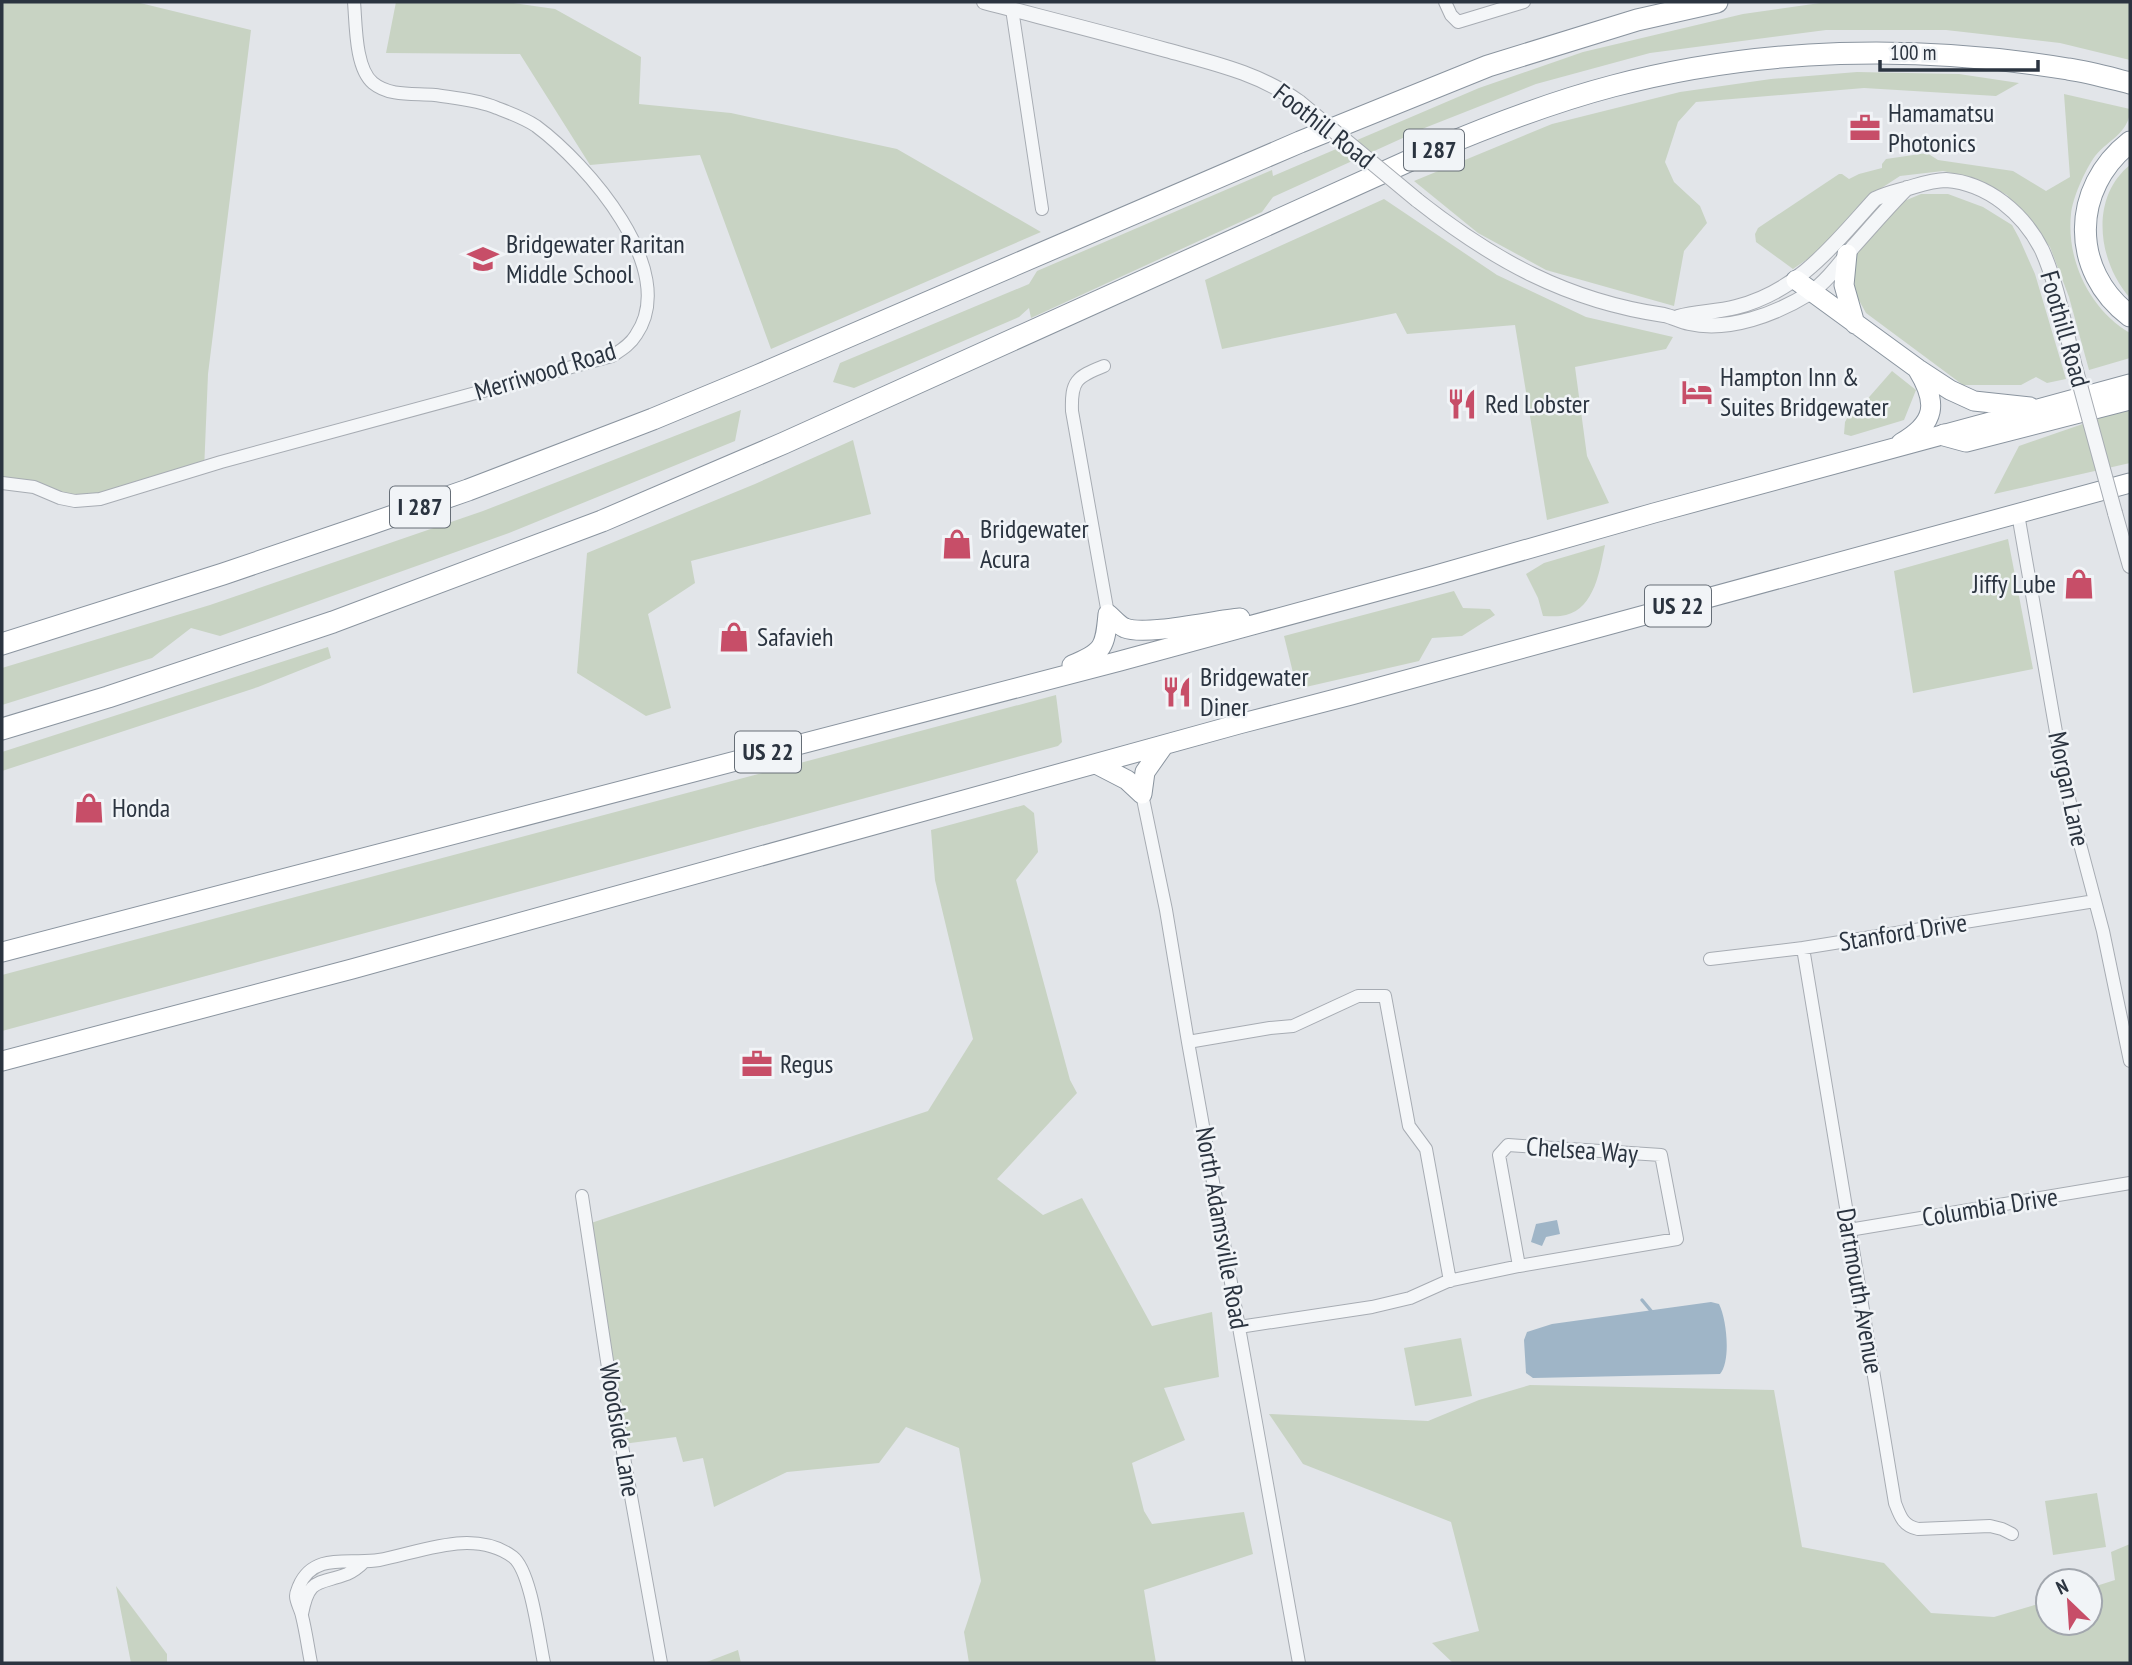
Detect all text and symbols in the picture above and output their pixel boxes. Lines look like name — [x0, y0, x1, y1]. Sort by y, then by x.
scale bar — [1880, 28, 2038, 72]
text: 100 m — [1890, 39, 1936, 66]
street label: Foothill Road — [1267, 76, 1382, 175]
place label: Hamamatsu Photonics — [1888, 96, 1994, 159]
office icon: Hamamatsu Photonics — [1848, 111, 1882, 145]
road number: I 287 — [1404, 130, 1464, 170]
place label: Bridgewater Raritan Middle School — [506, 227, 685, 290]
school or university icon: Bridgewater Raritan Middle School — [466, 242, 500, 276]
street label: Foothill Road — [2033, 267, 2098, 391]
street label: Merriwood Road — [470, 333, 619, 408]
place label: Hampton Inn & Suites Bridgewater — [1720, 360, 1889, 423]
hotel icon: Hampton Inn & Suites Bridgewater — [1680, 375, 1714, 409]
restaurant icon: Red Lobster — [1445, 387, 1479, 421]
place label: Red Lobster — [1485, 387, 1590, 420]
road number: I 287 — [390, 486, 450, 528]
place label: Bridgewater Acura — [980, 512, 1089, 575]
shop icon: Bridgewater Acura — [940, 527, 974, 561]
place label: Jiffy Lube — [1971, 567, 2056, 600]
shop icon: Jiffy Lube — [2062, 567, 2096, 601]
road number: US 22 — [1645, 586, 1711, 626]
shop icon: Safavieh — [717, 620, 751, 654]
place label: Safavieh — [757, 620, 834, 653]
place label: Bridgewater Diner — [1200, 660, 1309, 723]
restaurant icon: Bridgewater Diner — [1160, 675, 1194, 709]
street label: Morgan Lane — [2041, 729, 2098, 849]
road number: US 22 — [735, 732, 801, 772]
shop icon: Honda — [72, 791, 106, 825]
place label: Honda — [112, 791, 170, 824]
street label: Stanford Drive — [1837, 905, 1969, 958]
office icon: Regus — [740, 1047, 774, 1081]
place label: Regus — [780, 1047, 833, 1080]
street label: North Adamsville Road — [1188, 1124, 1256, 1331]
street label: Chelsea Way — [1525, 1129, 1639, 1170]
street label: Columbia Drive — [1920, 1180, 2060, 1234]
street label: Dartmouth Avenue — [1830, 1206, 1891, 1376]
street label: Woodside Lane — [593, 1360, 648, 1499]
north arrow — [2034, 1567, 2104, 1637]
text: N — [2052, 1574, 2072, 1600]

